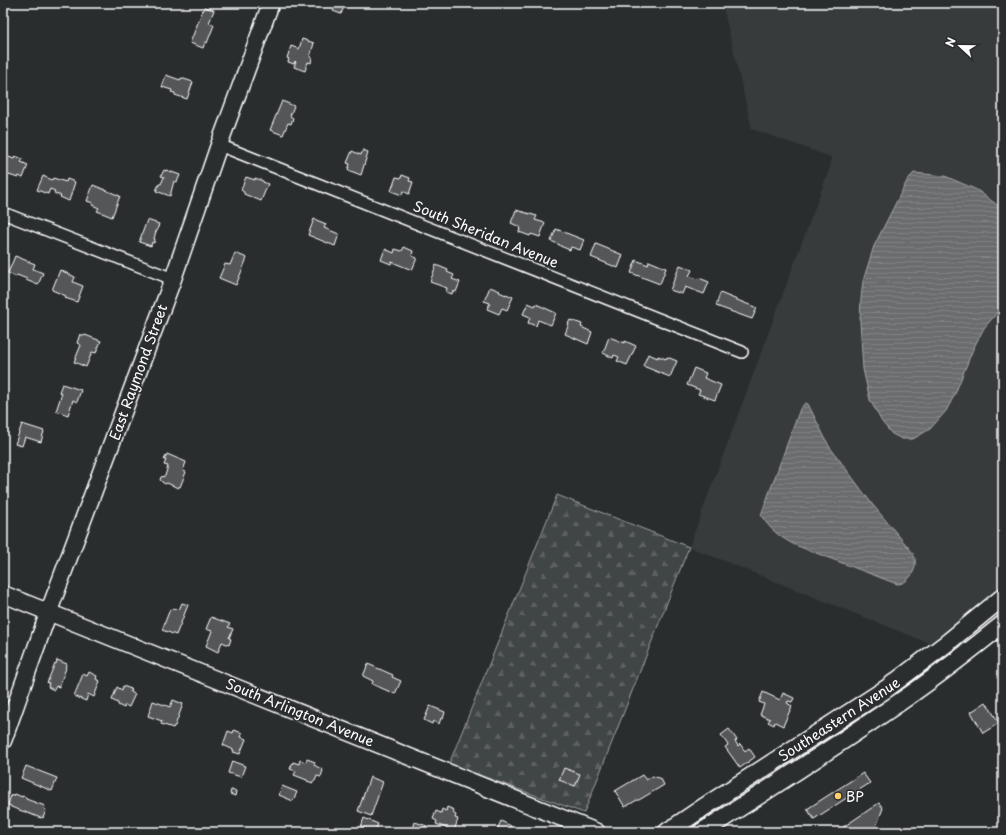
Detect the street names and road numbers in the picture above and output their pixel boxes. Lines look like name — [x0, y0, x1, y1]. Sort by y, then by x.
street label: South Sheridan Avenue — [410, 195, 562, 273]
street label: East Raymond Street — [104, 301, 173, 443]
street label: Southeastern Avenue — [774, 672, 904, 766]
street label: South Arlington Avenue — [223, 673, 378, 752]

